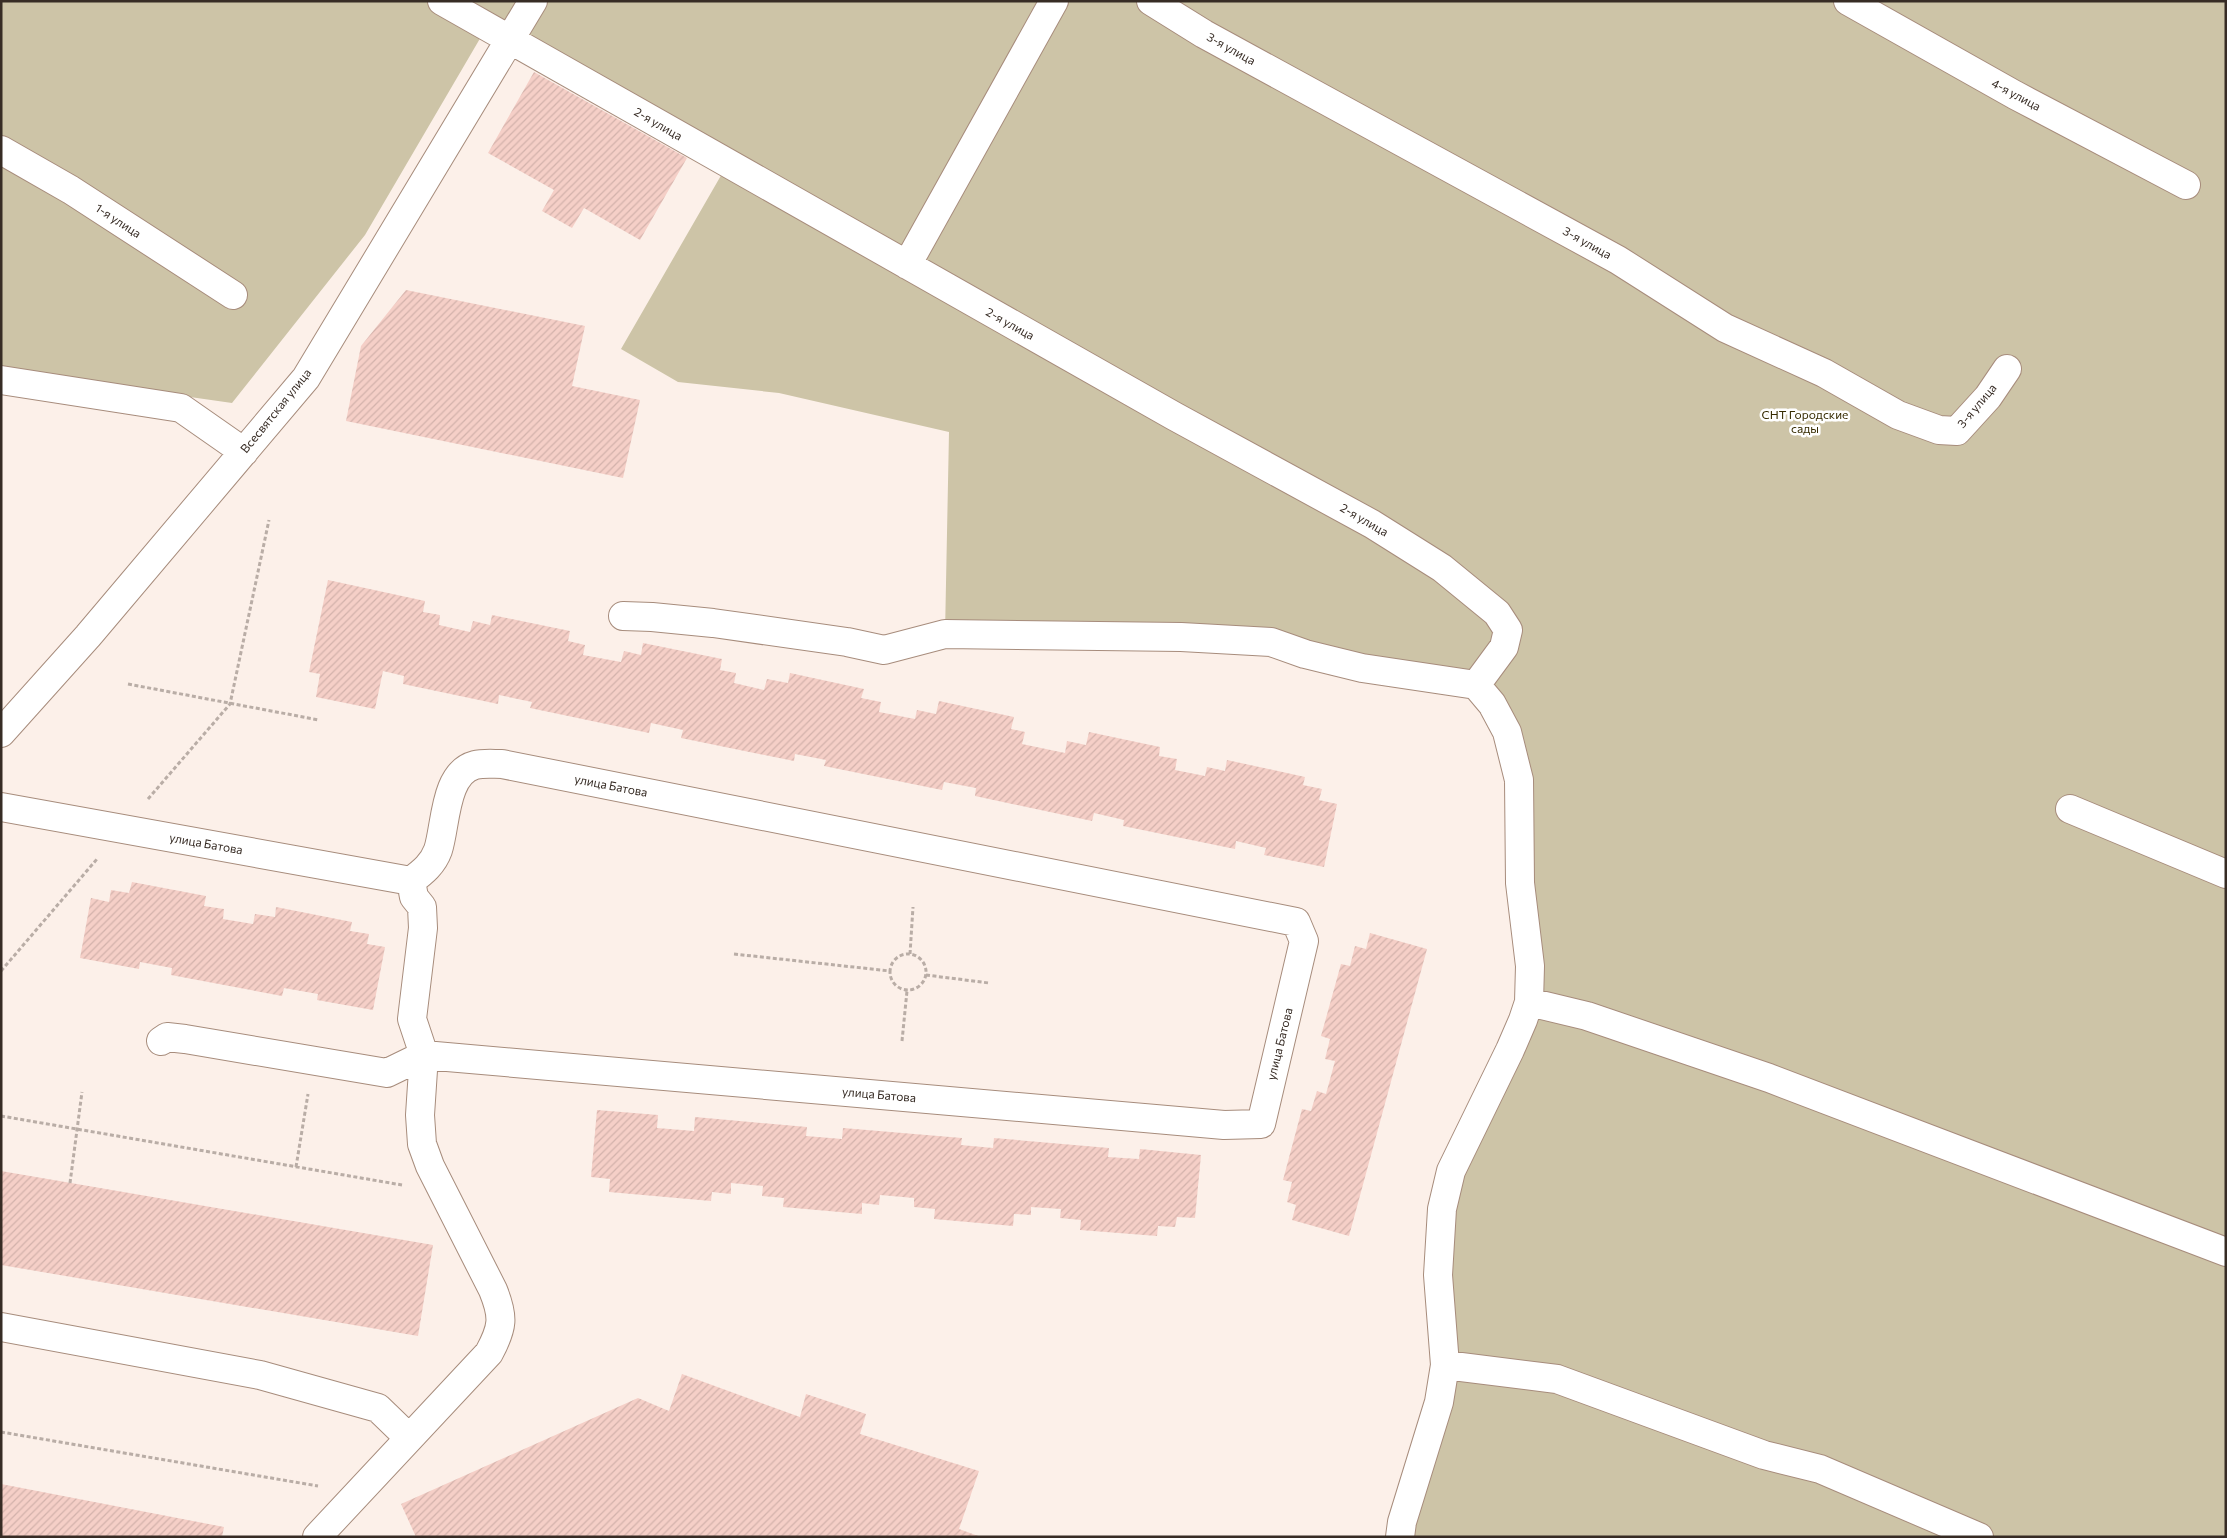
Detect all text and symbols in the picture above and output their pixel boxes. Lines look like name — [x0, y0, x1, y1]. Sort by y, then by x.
street label: 3-я улица — [1205, 29, 1258, 67]
street label: 4-я улица — [1989, 75, 2043, 113]
street label: 2-я улица — [632, 104, 685, 142]
street label: 1-я улица — [93, 200, 144, 240]
street label: 3-я улица — [1561, 223, 1614, 261]
street label: 2-я улица — [984, 304, 1037, 342]
street label: Всесвятская улица — [237, 365, 313, 455]
street label: 3-я улица — [1954, 380, 1999, 430]
park label: СНТ Городские сады — [1762, 407, 1848, 435]
street label: 2-я улица — [1338, 500, 1391, 538]
street label: улица Батова — [573, 771, 649, 799]
street label: улица Батова — [168, 830, 244, 856]
street label: улица Батова — [1263, 1006, 1295, 1081]
street label: улица Батова — [842, 1084, 917, 1104]

